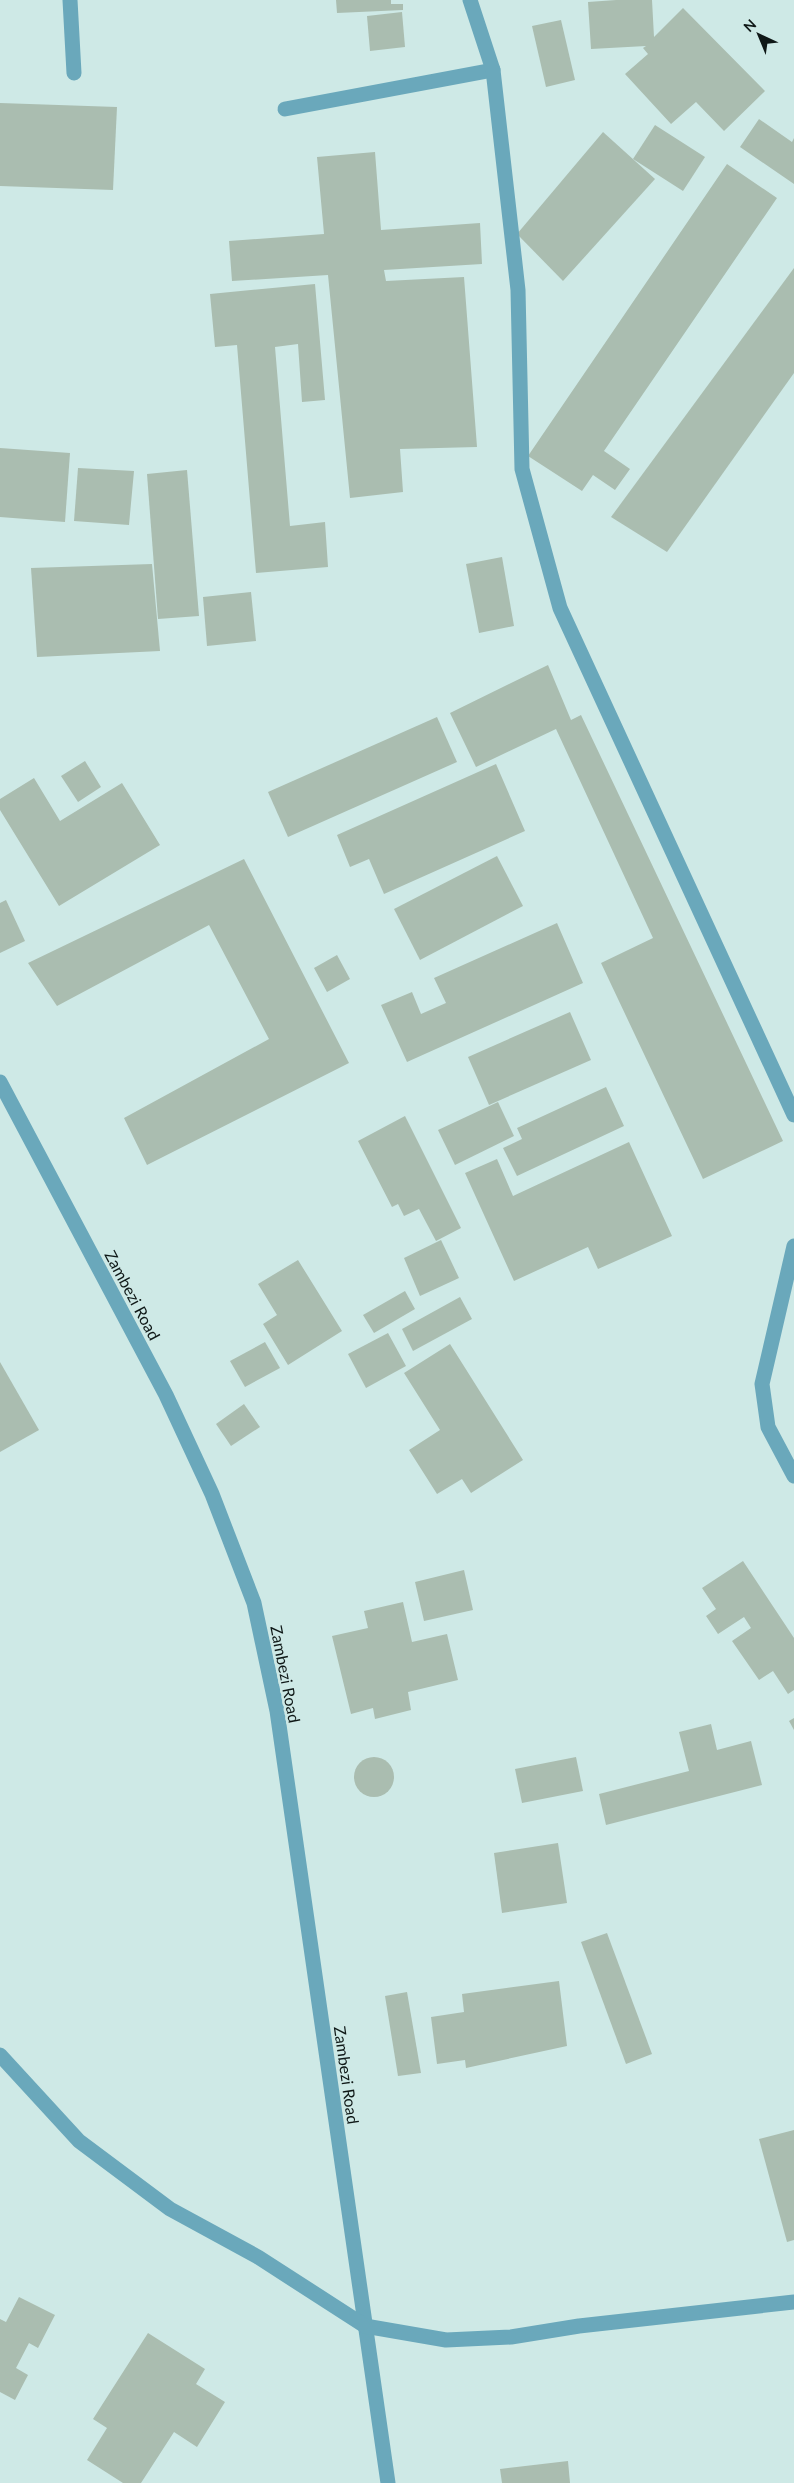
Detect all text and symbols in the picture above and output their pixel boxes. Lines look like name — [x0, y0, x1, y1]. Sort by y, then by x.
north arrow — [734, 10, 784, 60]
text: N — [740, 15, 759, 35]
street label: Zambezi Road — [101, 1247, 165, 1343]
street label: Zambezi Road — [267, 1624, 305, 1724]
street label: Zambezi Road — [331, 2025, 363, 2125]

